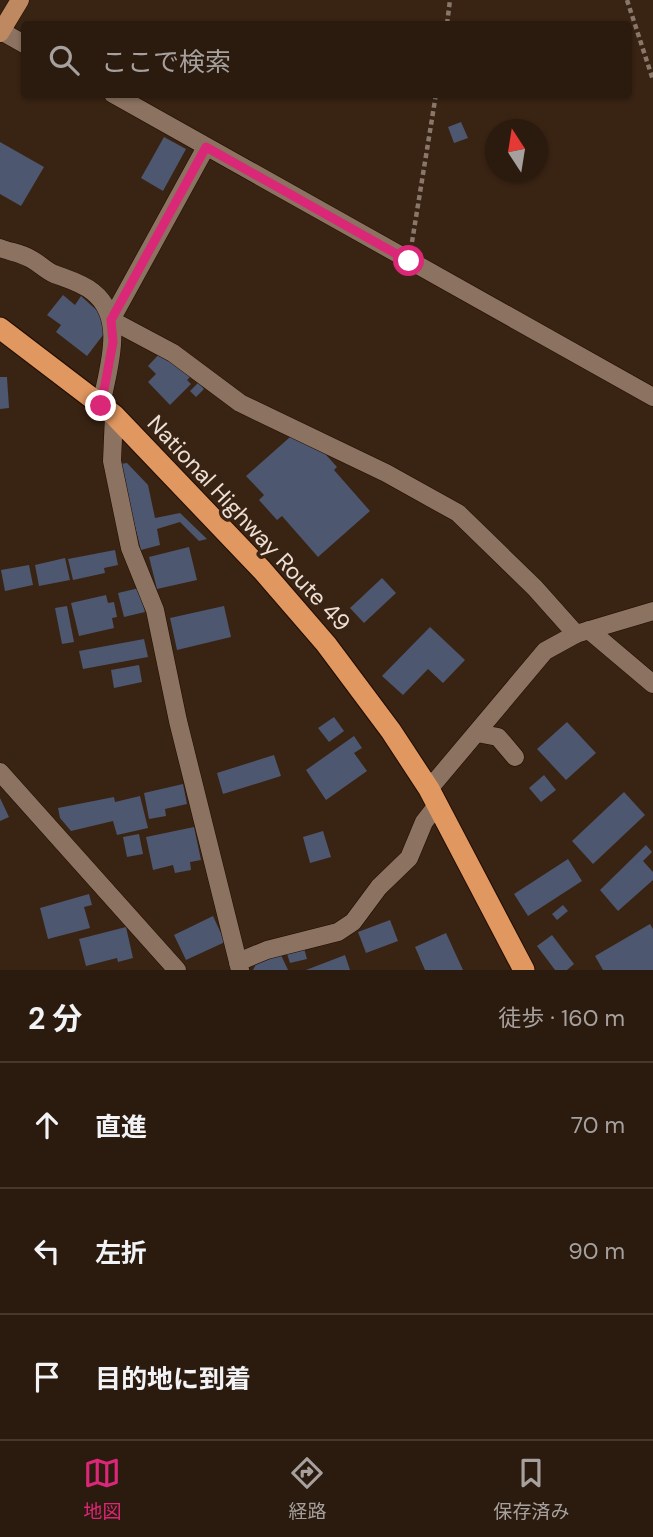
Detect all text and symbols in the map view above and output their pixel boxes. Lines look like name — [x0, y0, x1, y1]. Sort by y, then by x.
search box — [21, 21, 632, 98]
icon: search — [45, 41, 83, 79]
text: ここで検索 — [101, 45, 231, 79]
north arrow — [485, 119, 548, 182]
route start — [393, 245, 424, 276]
route end — [85, 390, 116, 421]
street label: National Highway Route 49 — [141, 409, 357, 637]
text: 2 分 — [28, 999, 82, 1038]
text: 徒歩 · 160 m — [498, 1003, 625, 1033]
icon: ahead — [28, 1106, 66, 1144]
text: 直進 — [95, 1110, 147, 1144]
text: 70 m — [571, 1110, 625, 1140]
icon: left — [28, 1232, 66, 1270]
text: 左折 — [95, 1236, 147, 1270]
text: 90 m — [568, 1236, 625, 1266]
icon: arrive — [28, 1358, 66, 1396]
text: 目的地に到着 — [95, 1362, 251, 1396]
tab: 地図 — [83, 1454, 122, 1524]
tab: 経路 — [288, 1454, 327, 1524]
tab: 保存済み — [493, 1454, 570, 1524]

